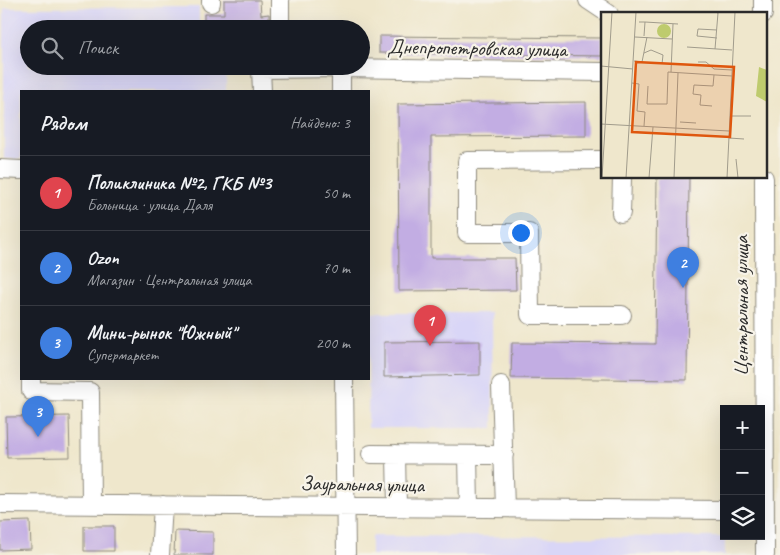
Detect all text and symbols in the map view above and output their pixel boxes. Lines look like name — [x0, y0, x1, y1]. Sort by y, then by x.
inset map — [601, 12, 768, 179]
search box — [20, 20, 370, 75]
street label: Днепропетровская улица — [387, 33, 569, 63]
icon: search — [38, 34, 66, 62]
text: Поиск — [78, 36, 118, 60]
text: Рядом — [40, 110, 87, 136]
text: Найдено: 3 — [290, 113, 350, 133]
text: Поликлиника №2, ГКБ №3 — [87, 171, 271, 195]
text: 1 — [52, 183, 60, 203]
text: 50 m — [323, 183, 350, 203]
text: Больница · улица Даля — [87, 195, 212, 215]
your location — [508, 220, 534, 246]
street label: Центральная улица — [728, 234, 754, 376]
text: Ozon — [87, 246, 119, 270]
pin: 2 — [667, 247, 699, 288]
text: 2 — [52, 258, 60, 278]
text: 70 m — [323, 258, 350, 278]
text: Магазин · Центральная улица — [87, 270, 252, 290]
pin: 1 — [414, 305, 446, 346]
text: Мини-рынок "Южный" — [87, 321, 236, 345]
text: 3 — [52, 333, 60, 353]
text: 200 m — [316, 333, 350, 353]
text: Супермаркет — [87, 345, 158, 365]
pin: 3 — [22, 396, 54, 437]
map controls — [720, 405, 765, 540]
button: + — [720, 405, 765, 450]
button: − — [720, 450, 765, 495]
street label: Зауральная улица — [300, 470, 426, 498]
button: layers — [720, 495, 765, 540]

